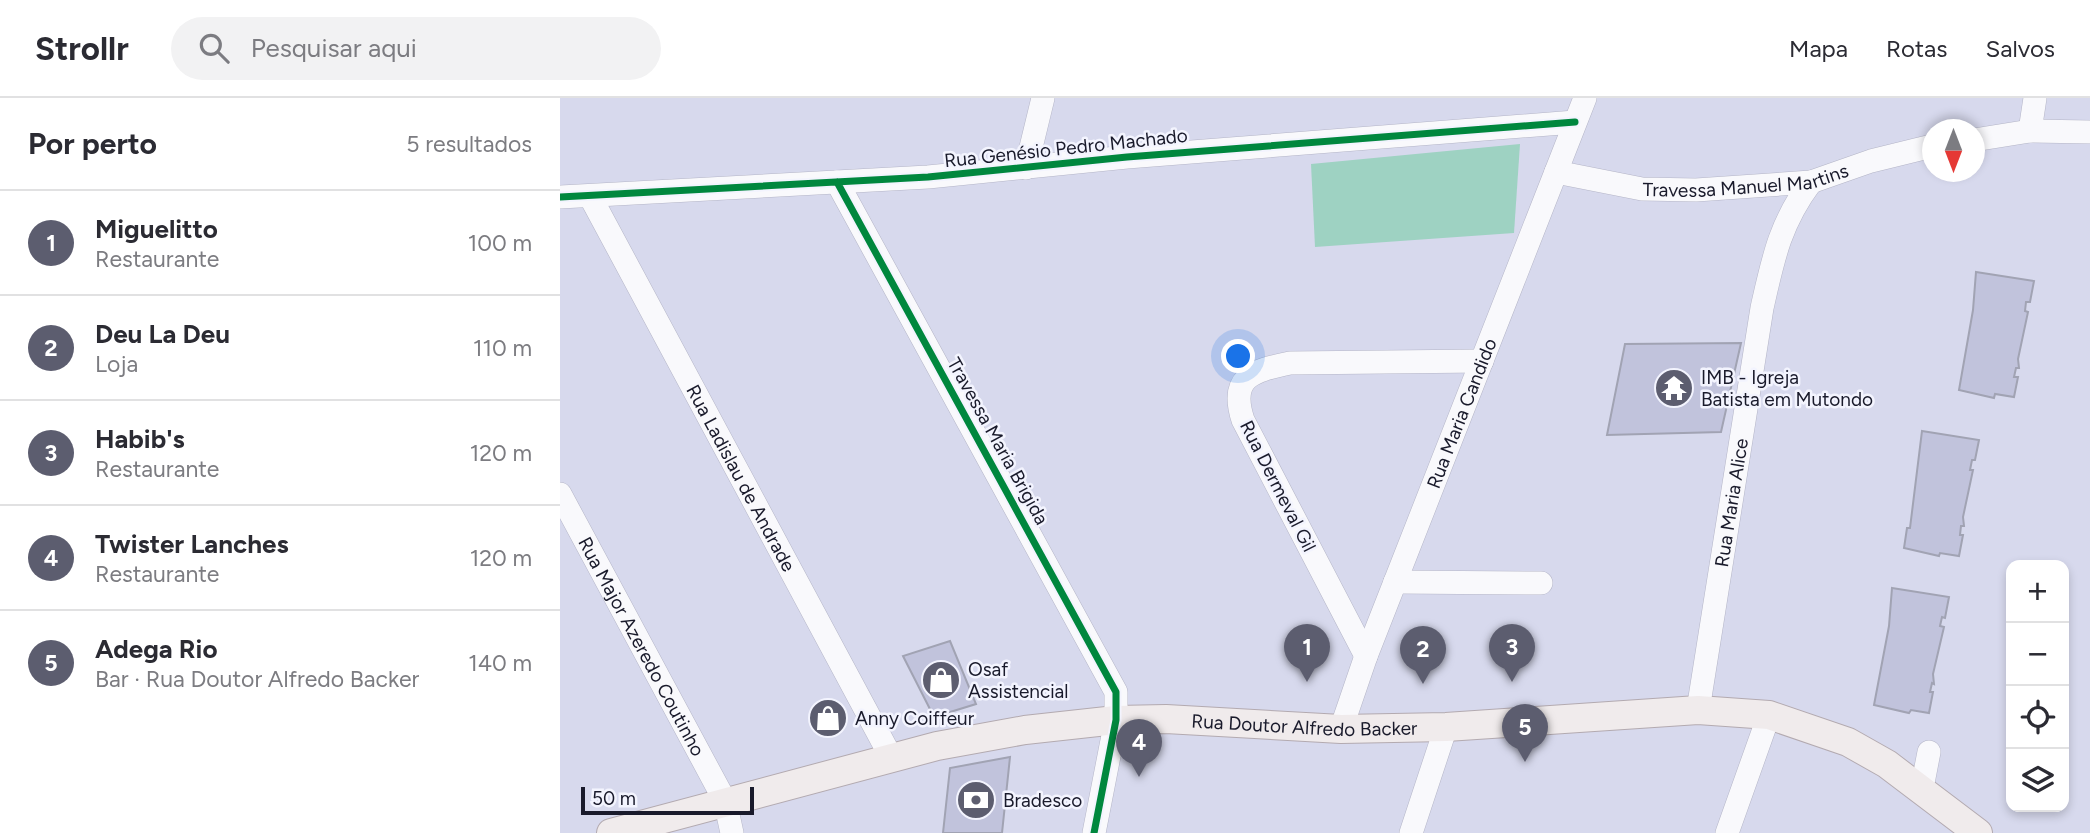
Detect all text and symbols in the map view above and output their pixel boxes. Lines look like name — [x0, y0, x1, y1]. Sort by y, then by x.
search box — [171, 17, 661, 80]
text: Strollr — [35, 29, 129, 68]
icon: search — [195, 29, 233, 67]
text: Pesquisar aqui — [251, 32, 417, 64]
text: Mapa — [1789, 34, 1848, 63]
text: Rotas — [1886, 34, 1947, 63]
text: Salvos — [1985, 34, 2055, 63]
north arrow — [1922, 119, 1985, 182]
street label: Rua Genésio Pedro Machado — [943, 124, 1189, 172]
text: Por perto — [28, 125, 157, 162]
text: 5 resultados — [406, 130, 532, 158]
street label: Travessa Manuel Martins — [1642, 158, 1851, 202]
text: Miguelitto — [95, 213, 218, 245]
text: 1 — [46, 229, 56, 257]
text: 100 m — [468, 229, 532, 257]
text: Restaurante — [95, 245, 219, 273]
text: Deu La Deu — [95, 318, 230, 350]
text: 2 — [44, 334, 58, 362]
text: 110 m — [473, 334, 532, 362]
street label: Rua Maria Candido — [1421, 335, 1501, 492]
your location — [1221, 339, 1255, 373]
text: Loja — [95, 350, 138, 378]
street label: Travessa Maria Brigida — [942, 353, 1054, 529]
place label: IMB - Igreja Batista em Mutondo — [1701, 366, 1873, 411]
temple icon: IMB - Igreja Batista em Mutondo — [1653, 367, 1695, 409]
street label: Rua Ladislau de Andrade — [682, 381, 801, 575]
street label: Rua Dermeval Gil — [1235, 416, 1321, 556]
text: Habib's — [95, 423, 185, 455]
street label: Rua Maria Alice — [1709, 437, 1753, 569]
text: 3 — [45, 439, 57, 467]
text: 120 m — [470, 439, 532, 467]
text: Restaurante — [95, 455, 219, 483]
text: Twister Lanches — [95, 528, 289, 560]
street label: Rua Major Azeredo Coutinho — [574, 533, 710, 760]
text: 4 — [44, 544, 58, 572]
text: 120 m — [470, 544, 532, 572]
text: Restaurante — [95, 560, 219, 588]
map controls — [2006, 560, 2069, 812]
button: + — [2006, 560, 2069, 623]
button: − — [2006, 623, 2069, 686]
pin: 1 — [1284, 624, 1330, 682]
pin: 3 — [1489, 624, 1535, 682]
pin: 2 — [1400, 626, 1446, 684]
text: Adega Rio — [95, 633, 218, 665]
text: 5 — [44, 649, 58, 677]
text: 140 m — [468, 649, 532, 677]
place label: Osaf Assistencial — [968, 658, 1069, 703]
shop icon: Osaf Assistencial — [920, 659, 962, 701]
text: Bar · Rua Doutor Alfredo Backer — [95, 665, 419, 693]
button: locate — [2006, 686, 2069, 749]
shop icon: Anny Coiffeur — [807, 697, 849, 739]
pin: 5 — [1502, 704, 1548, 762]
place label: Anny Coiffeur — [855, 707, 975, 730]
street label: Rua Doutor Alfredo Backer — [1191, 709, 1418, 741]
pin: 4 — [1116, 719, 1162, 777]
button: layers — [2006, 749, 2069, 812]
bank icon: Bradesco — [955, 779, 997, 821]
scale bar — [581, 784, 754, 816]
text: 50 m — [592, 787, 636, 810]
place label: Bradesco — [1003, 789, 1082, 812]

